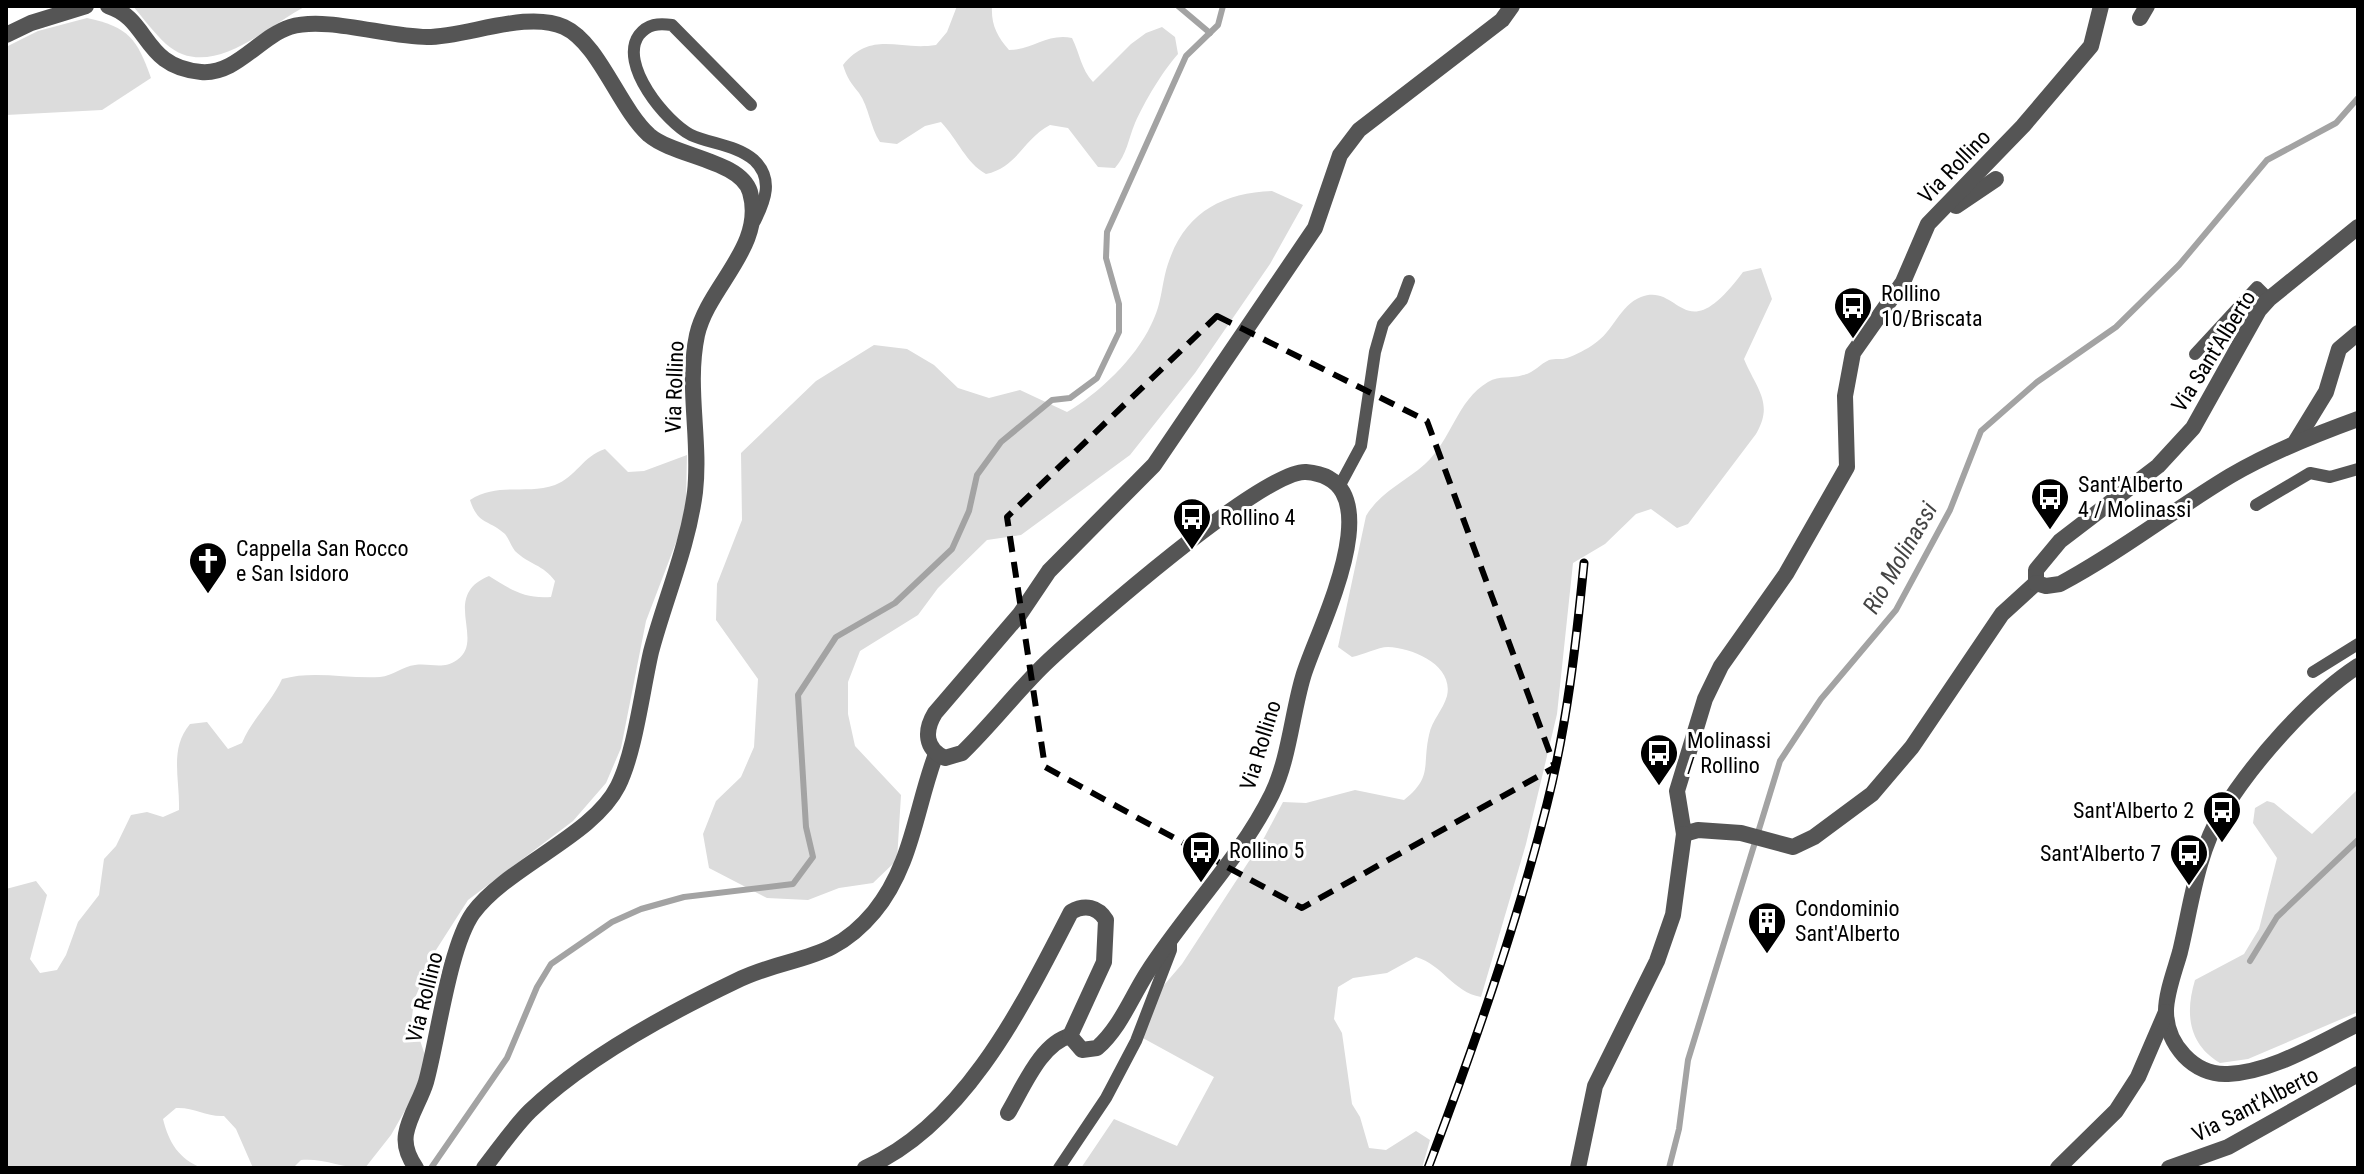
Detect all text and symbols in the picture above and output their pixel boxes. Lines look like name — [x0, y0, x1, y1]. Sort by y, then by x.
street label: Via Rollino — [1913, 124, 1995, 208]
place label: Rollino 10/Briscata — [1881, 281, 1982, 331]
bus stop icon: Rollino 10/Briscata — [1832, 285, 1874, 340]
street label: Via Sant'Alberto — [2166, 286, 2261, 416]
street label: Via Rollino — [660, 340, 689, 434]
place label: Sant'Alberto 4 / Molinassi — [2078, 472, 2191, 522]
bus stop icon: Sant'Alberto 4 / Molinassi — [2029, 476, 2071, 531]
bus stop icon: Rollino 4 — [1171, 496, 1213, 551]
water label: Rio Molinassi — [1857, 497, 1943, 619]
place label: Rollino 4 — [1220, 505, 1296, 530]
place label: Cappella San Rocco e San Isidoro — [236, 536, 408, 586]
church icon: Cappella San Rocco e San Isidoro — [187, 540, 229, 595]
street label: Via Rollino — [1235, 697, 1286, 793]
place label: Molinassi / Rollino — [1687, 728, 1771, 778]
bus stop icon: Molinassi / Rollino — [1638, 732, 1680, 787]
bus stop icon: Sant'Alberto 2 — [2201, 789, 2243, 844]
place label: Sant'Alberto 2 — [2073, 798, 2194, 823]
bus stop icon: Rollino 5 — [1180, 829, 1222, 884]
bus stop icon: Sant'Alberto 7 — [2168, 832, 2210, 887]
place label: Rollino 5 — [1229, 838, 1304, 863]
place label: Sant'Alberto 7 — [2040, 841, 2161, 866]
place label: Condominio Sant'Alberto — [1795, 896, 1900, 946]
building icon: Condominio Sant'Alberto — [1746, 900, 1788, 955]
street label: Via Rollino — [401, 949, 448, 1045]
street label: Via Sant'Alberto — [2188, 1062, 2322, 1147]

